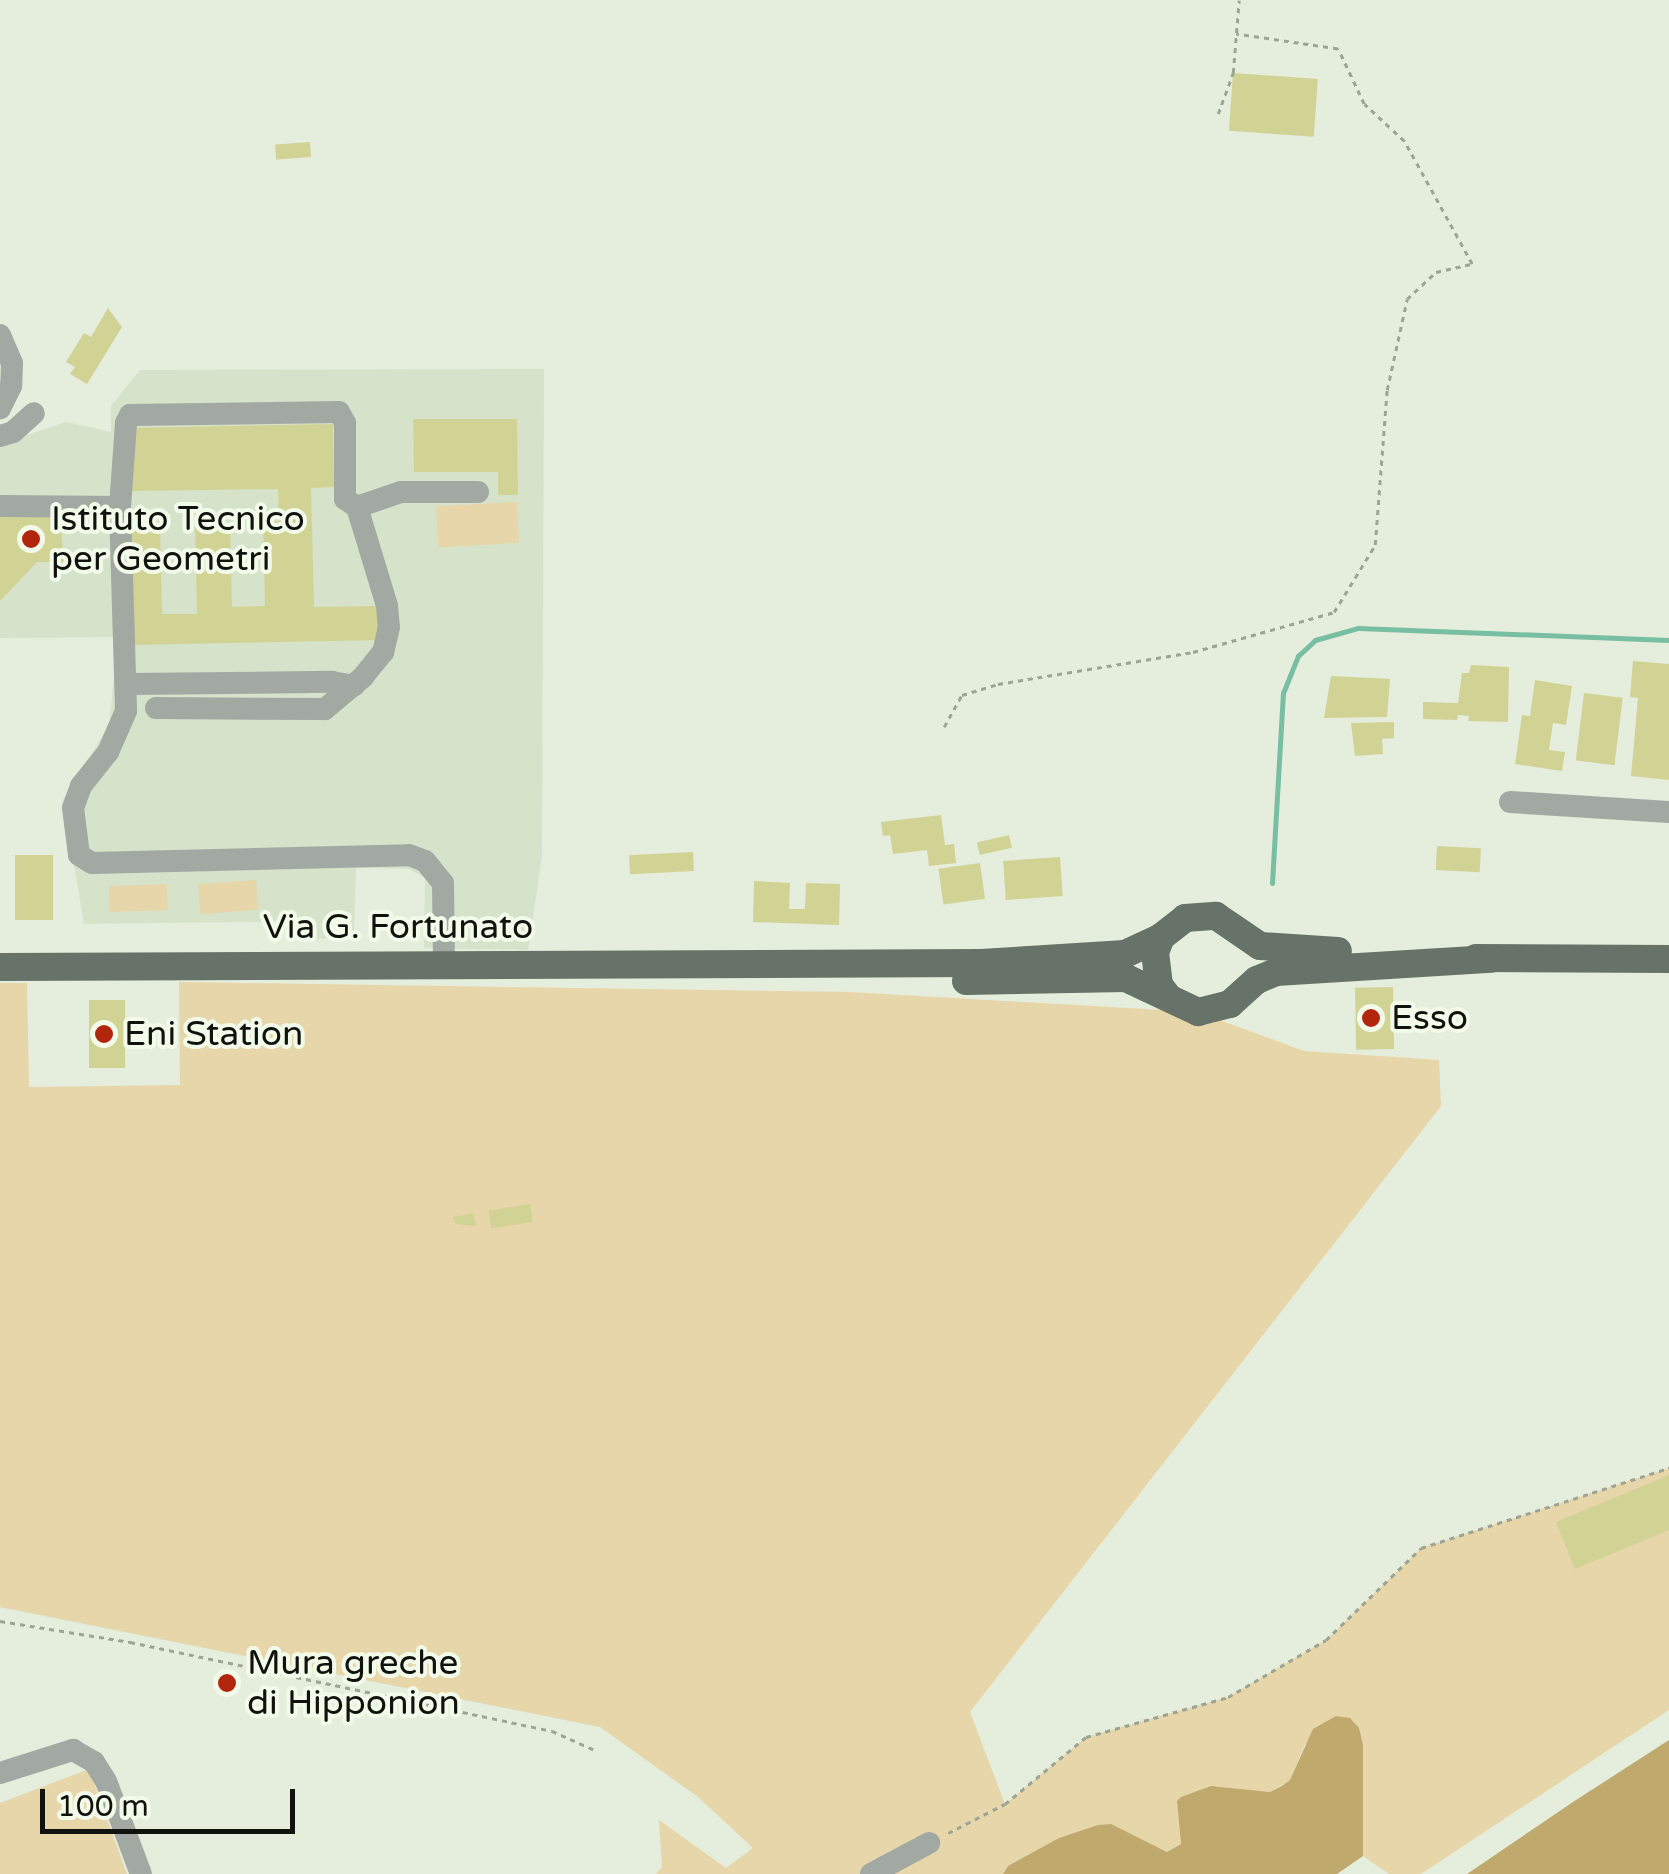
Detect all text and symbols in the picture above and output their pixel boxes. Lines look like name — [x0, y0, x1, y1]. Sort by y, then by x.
place label: Istituto Tecnico per Geometri — [51, 498, 305, 580]
marker: Istituto Tecnico per Geometri — [20, 528, 42, 550]
street label: Via G. Fortunato — [263, 906, 533, 948]
place label: Esso — [1391, 997, 1468, 1039]
marker: Esso — [1360, 1007, 1382, 1029]
place label: Eni Station — [124, 1013, 303, 1055]
marker: Eni Station — [93, 1023, 115, 1045]
place label: Mura greche di Hipponion — [247, 1642, 460, 1724]
marker: Mura greche di Hipponion — [216, 1672, 238, 1694]
scale bar — [45, 1769, 300, 1831]
text: 100 m — [57, 1788, 149, 1825]

